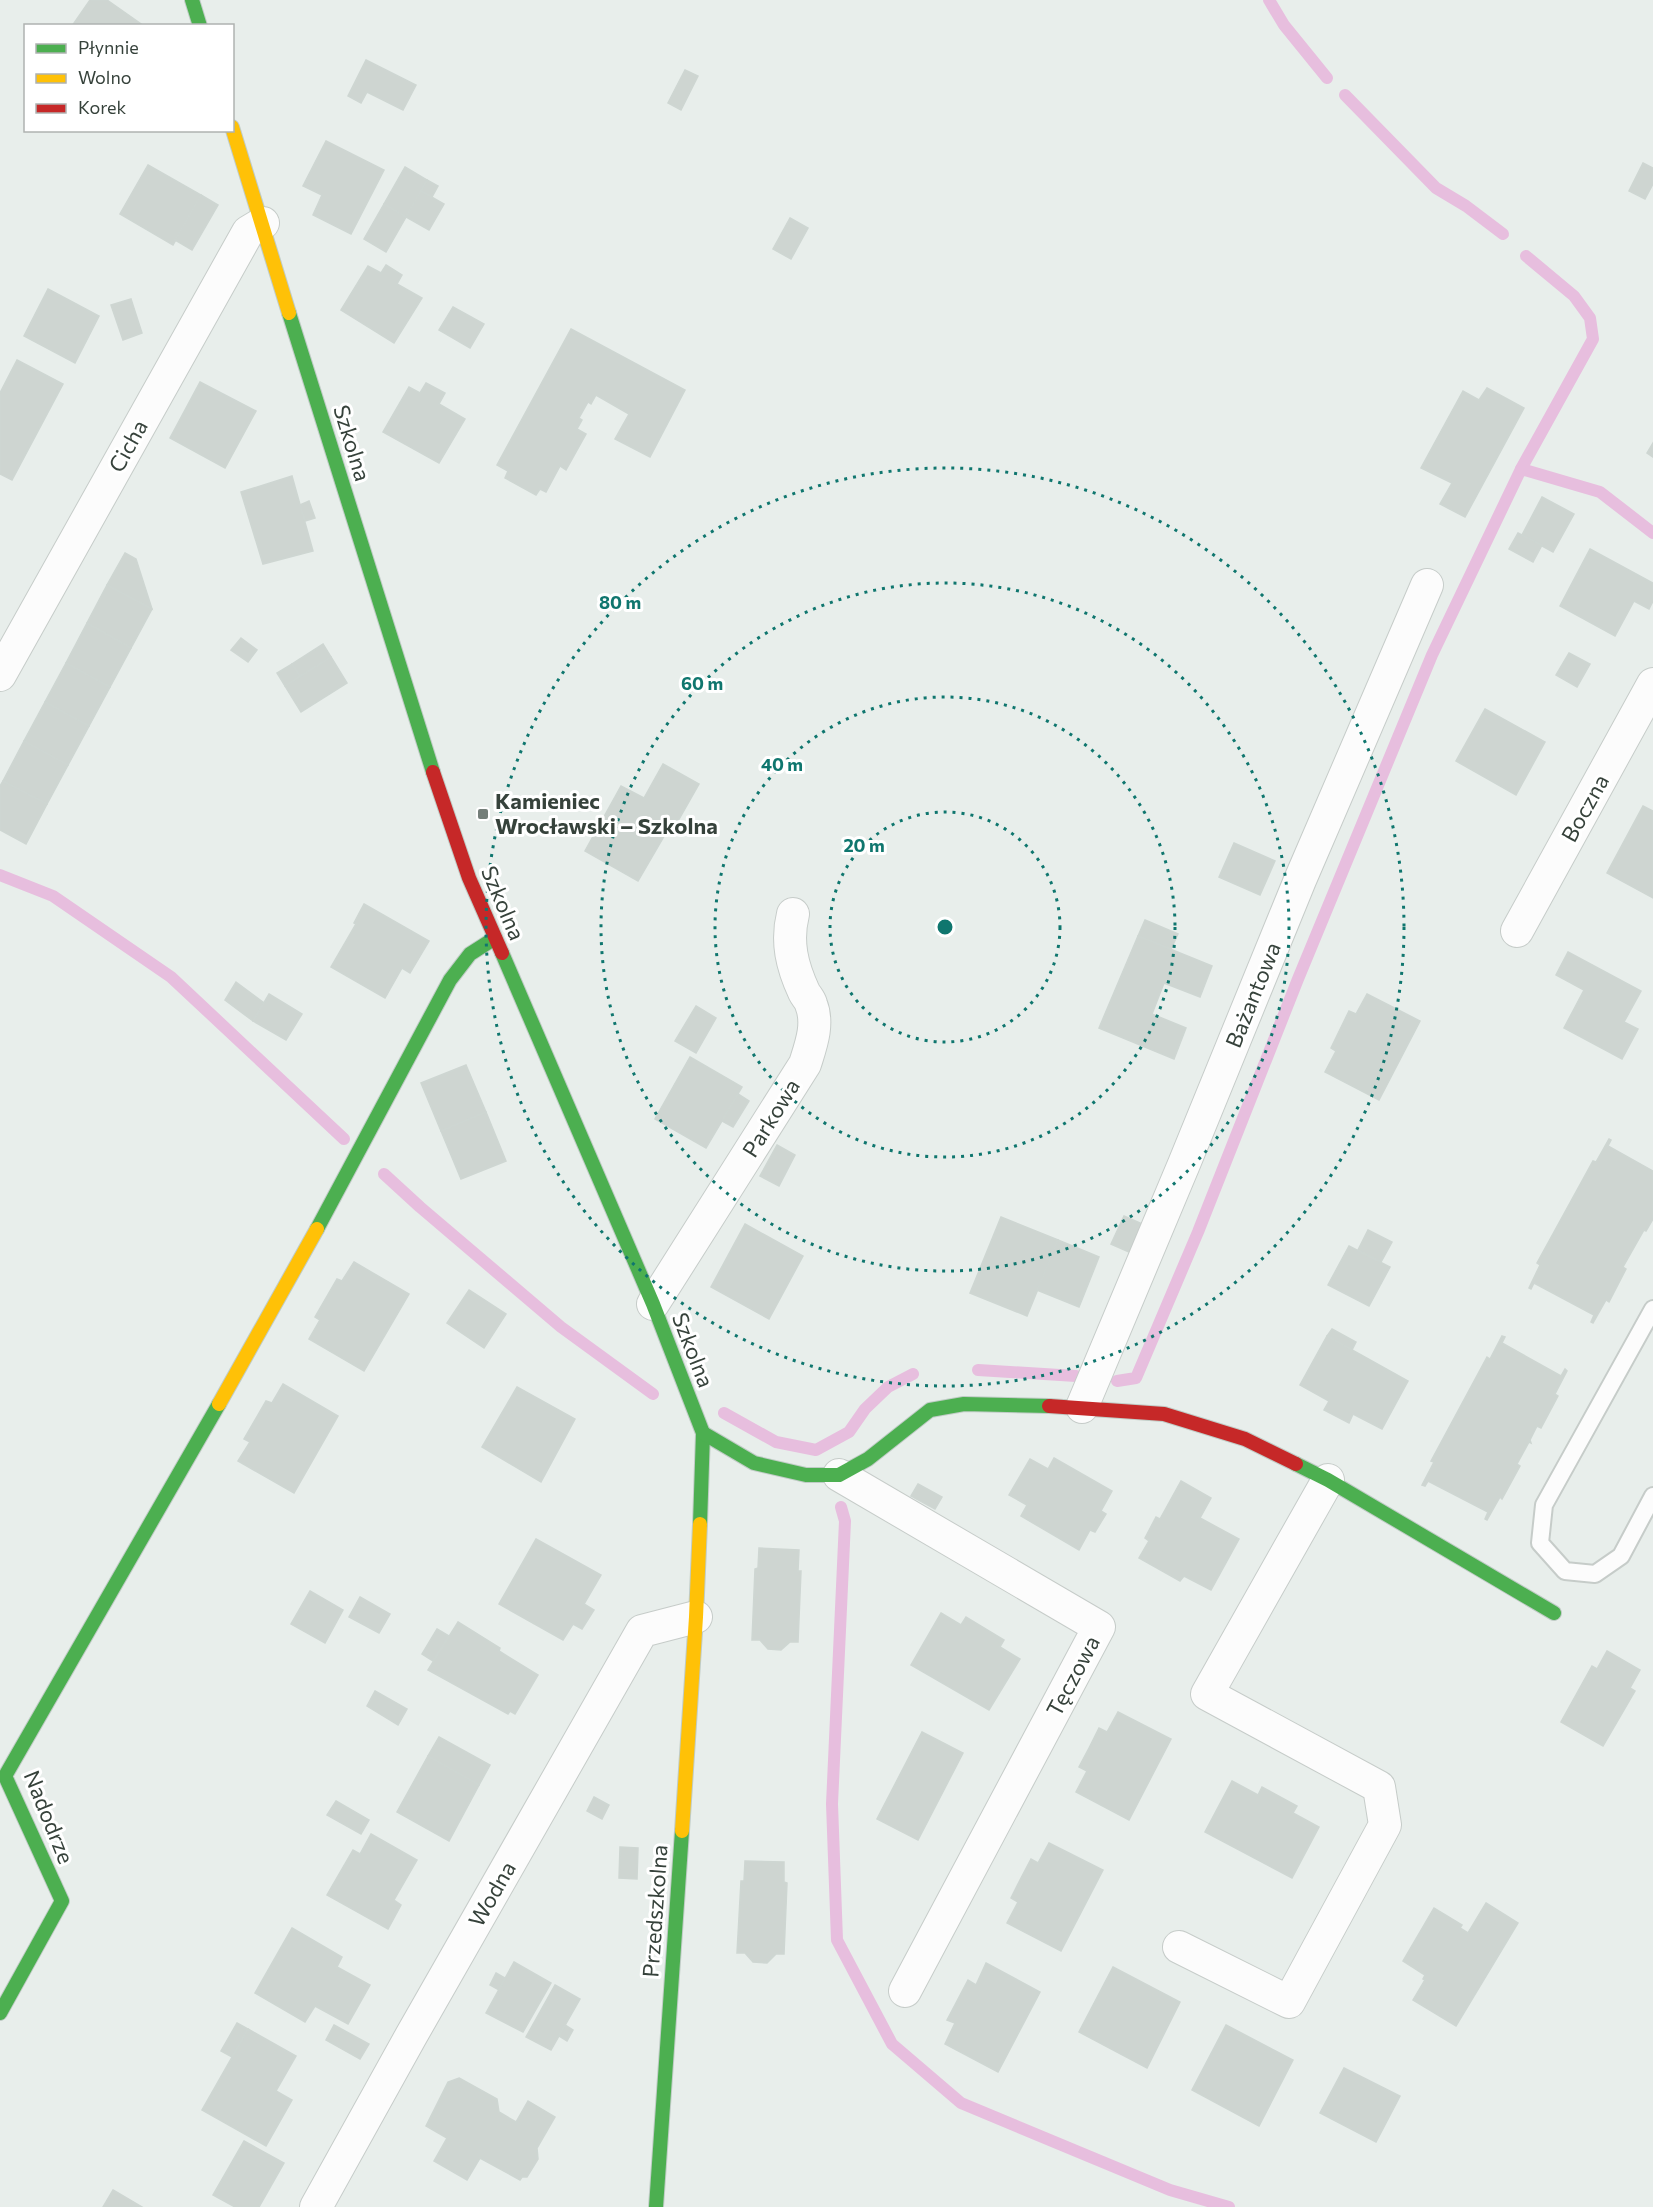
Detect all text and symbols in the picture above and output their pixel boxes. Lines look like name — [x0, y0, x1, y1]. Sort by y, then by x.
legend — [24, 24, 234, 132]
text: Płynnie — [78, 36, 139, 58]
text: Wolno — [78, 66, 132, 88]
text: Korek — [78, 96, 127, 118]
street label: Szkolna — [328, 402, 377, 484]
street label: Cicha — [102, 415, 153, 477]
text: 80 m — [599, 591, 641, 613]
text: 60 m — [681, 672, 723, 694]
text: 40 m — [761, 753, 803, 775]
street label: Boczna — [1555, 769, 1614, 846]
place label: Kamieniec Wrocławski – Szkolna — [495, 787, 718, 839]
marker: Kamieniec Wrocławski – Szkolna — [476, 807, 490, 821]
text: 20 m — [843, 834, 885, 856]
street label: Szkolna — [476, 862, 531, 944]
centre of rings — [935, 917, 955, 937]
street label: Bażantowa — [1219, 938, 1286, 1051]
street label: Parkowa — [736, 1074, 805, 1162]
street label: Szkolna — [667, 1309, 720, 1391]
street label: Tęczowa — [1040, 1631, 1105, 1721]
street label: Nadodrze — [19, 1766, 80, 1867]
street label: Przedszkolna — [636, 1844, 673, 1978]
street label: Wodna — [462, 1856, 521, 1931]

